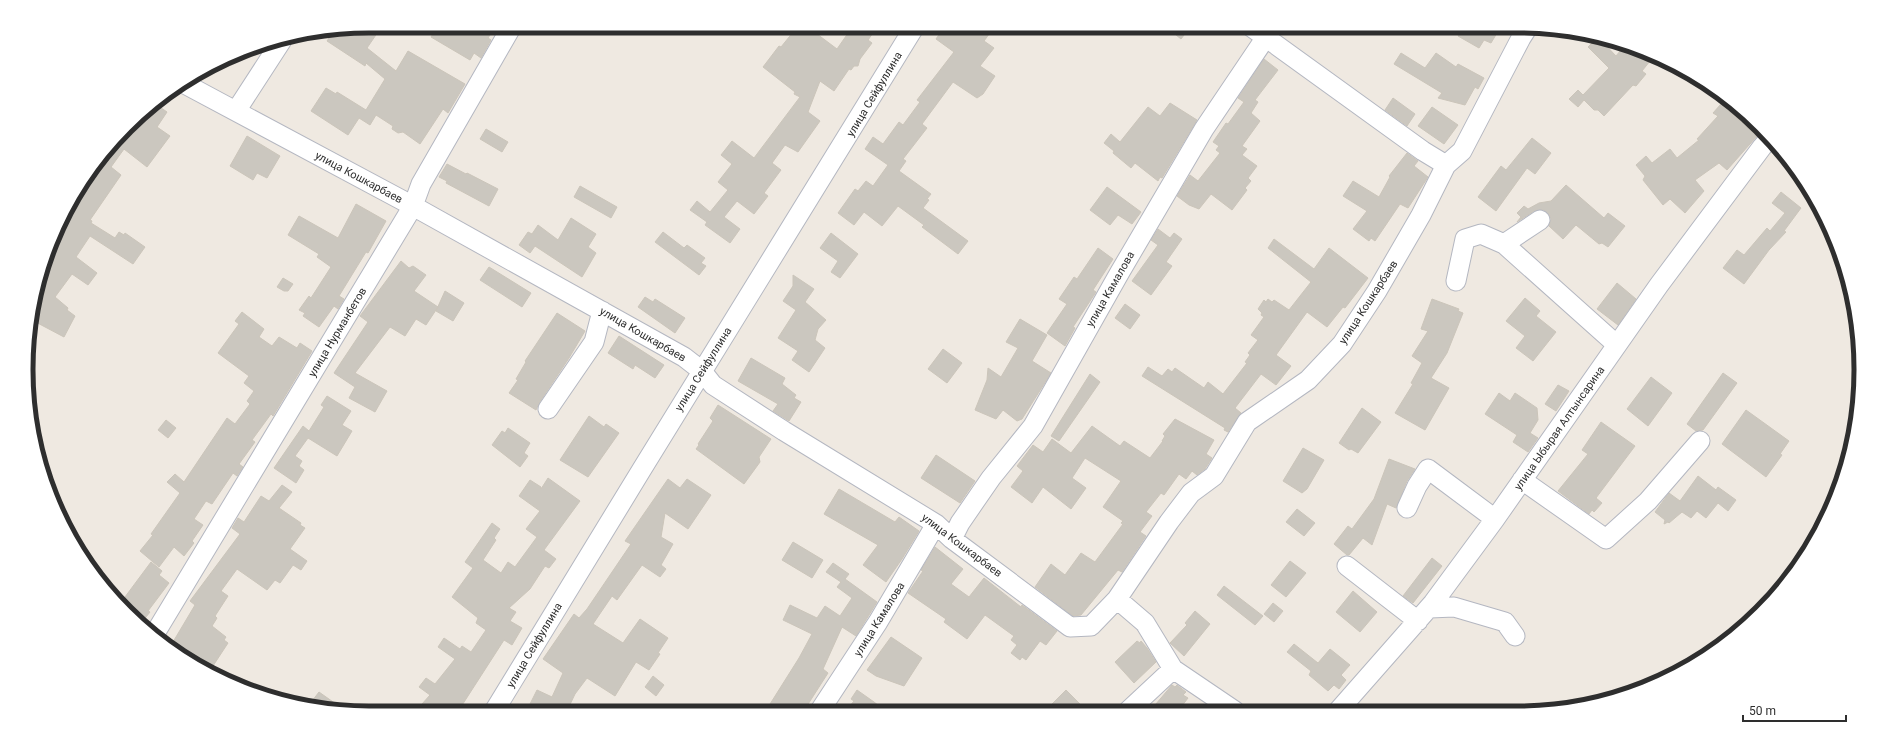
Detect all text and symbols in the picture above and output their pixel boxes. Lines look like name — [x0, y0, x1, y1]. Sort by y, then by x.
street label: улица Сейфуллина — [844, 50, 905, 139]
street label: улица Кошкарбаев — [313, 149, 405, 206]
street label: улица Камалова — [1084, 249, 1137, 329]
street label: улица Кошкарбаев — [1336, 258, 1400, 347]
street label: улица Нурманбетов — [306, 285, 369, 379]
street label: улица Кошкарбаев — [597, 304, 688, 364]
street label: улица Сейфуллина — [672, 325, 735, 414]
street label: улица Ыбырая Алтынсарина — [1512, 364, 1607, 493]
street label: улица Кошкарбаев — [919, 511, 1004, 580]
street label: улица Камалова — [851, 580, 907, 659]
street label: улица Сейфуллина — [504, 601, 565, 690]
scale bar — [1743, 697, 1846, 723]
text: 50 m — [1749, 704, 1776, 718]

